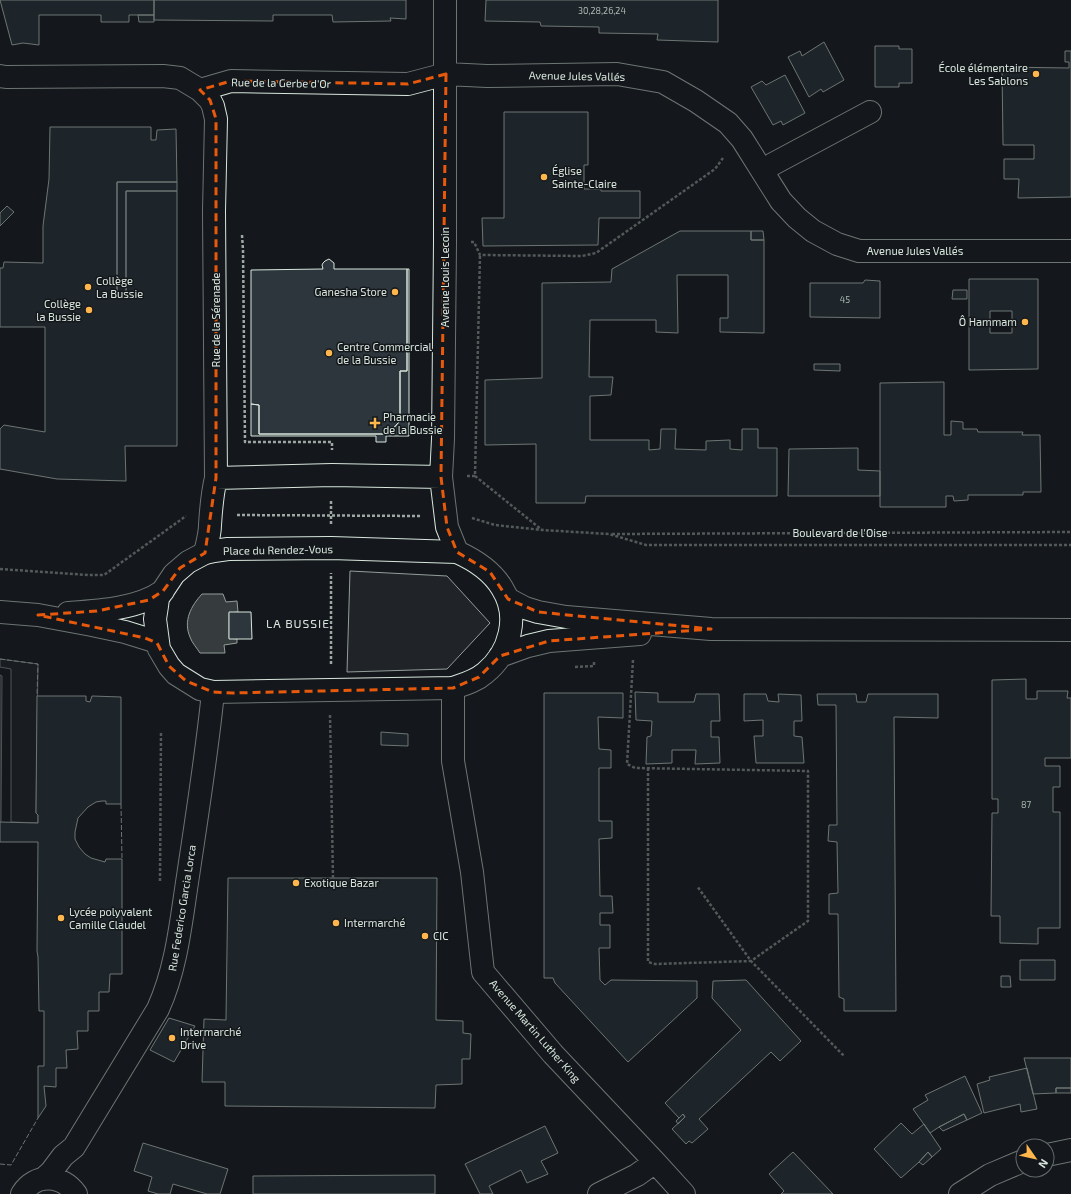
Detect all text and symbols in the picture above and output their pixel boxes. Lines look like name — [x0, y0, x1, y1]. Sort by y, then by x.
house number: 30,28,26,24 — [578, 5, 626, 16]
place label: École élémentaire Les Sablons — [939, 61, 1028, 87]
street label: Avenue Jules Vallés — [529, 68, 626, 83]
marker: École élémentaire Les Sablons — [1031, 69, 1041, 79]
street label: Rue de la Gerbe d'Or — [231, 75, 332, 90]
place label: Église Sainte-Claire — [552, 164, 617, 190]
marker: Église Sainte-Claire — [539, 172, 549, 182]
street label: Avenue Louis Lecoin — [438, 227, 451, 327]
street label: Avenue Jules Vallés — [867, 244, 964, 257]
street label: Rue de la Sérenade — [209, 273, 222, 367]
place label: Collège La Bussie — [96, 274, 143, 300]
marker: Collège La Bussie — [83, 282, 93, 292]
place label: Ganesha Store — [315, 285, 387, 298]
marker: Ganesha Store — [390, 287, 400, 297]
house number: 45 — [840, 294, 850, 305]
place label: Collège la Bussie — [36, 297, 81, 323]
marker: Collège la Bussie — [84, 305, 94, 315]
place label: Ô Hammam — [959, 315, 1017, 328]
marker: Ô Hammam — [1020, 317, 1030, 327]
place label: Centre Commercial de la Bussie — [337, 340, 432, 366]
marker: Centre Commercial de la Bussie — [324, 348, 334, 358]
place label: Pharmacie de la Bussie — [383, 410, 442, 436]
marker: Pharmacie de la Bussie — [370, 418, 380, 428]
street label: Boulevard de l'Oise — [793, 526, 888, 539]
street label: Place du Rendez-Vous — [223, 542, 334, 557]
district label: LA BUSSIE — [266, 616, 330, 630]
house number: 87 — [1021, 799, 1031, 810]
street label: Rue Federico Garcia Lorca — [165, 844, 198, 972]
place label: Exotique Bazar — [304, 876, 379, 889]
marker: Exotique Bazar — [291, 878, 301, 888]
place label: Lycée polyvalent Camille Claudel — [69, 905, 152, 931]
marker: Lycée polyvalent Camille Claudel — [56, 913, 66, 923]
place label: Intermarché — [344, 916, 405, 929]
marker: Intermarché — [331, 918, 341, 928]
place label: CIC — [433, 929, 448, 942]
marker: CIC — [420, 931, 430, 941]
street label: Avenue Martin Luther King — [487, 977, 584, 1085]
place label: Intermarché Drive — [180, 1025, 241, 1051]
marker: Intermarché Drive — [167, 1033, 177, 1043]
north arrow — [1015, 1138, 1055, 1178]
text: N — [1036, 1157, 1051, 1171]

